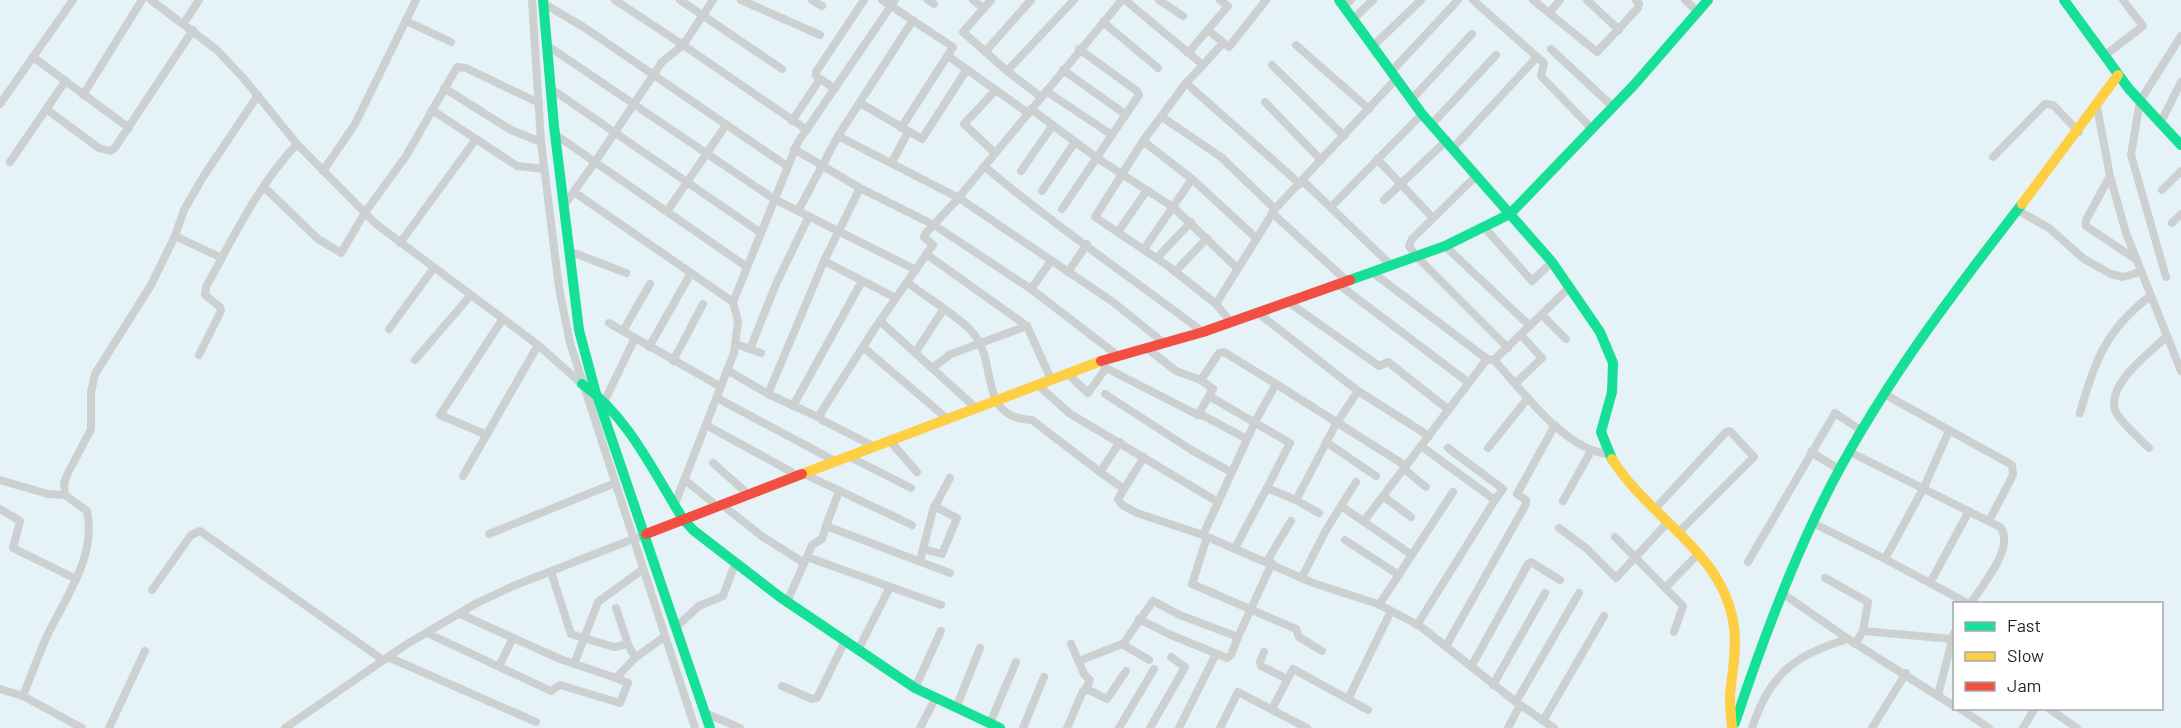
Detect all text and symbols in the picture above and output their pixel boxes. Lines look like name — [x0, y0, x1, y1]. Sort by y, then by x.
legend — [1953, 602, 2163, 710]
text: Fast — [2007, 614, 2041, 636]
text: Slow — [2007, 644, 2044, 666]
text: Jam — [2007, 674, 2041, 696]

